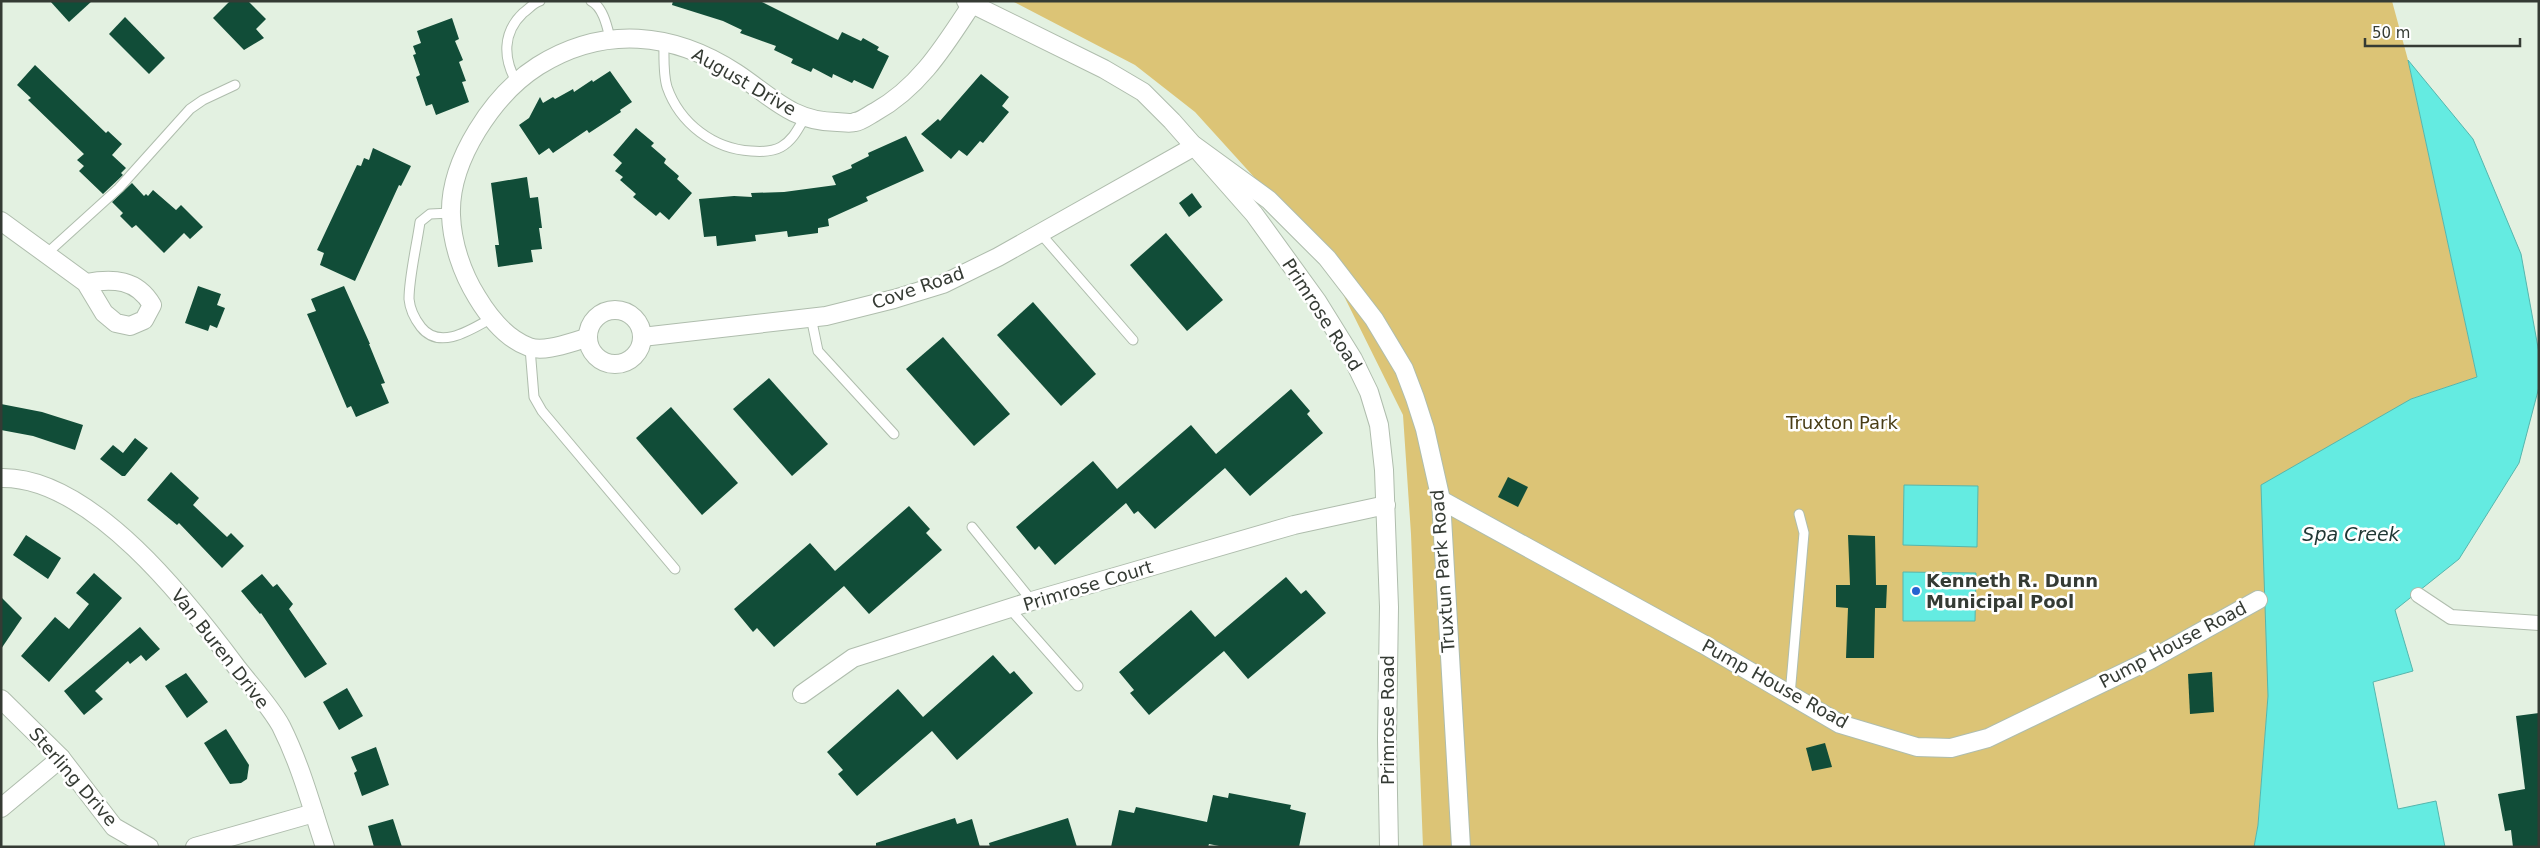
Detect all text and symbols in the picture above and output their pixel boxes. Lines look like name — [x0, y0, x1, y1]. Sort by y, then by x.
scale bar — [2365, 15, 2520, 47]
text: 50 m — [2372, 24, 2410, 42]
street label: August Drive — [688, 43, 800, 120]
street label: Primrose Road — [1278, 255, 1367, 375]
street label: Cove Road — [869, 262, 967, 313]
park label: Truxton Park — [1785, 412, 1899, 433]
street label: Truxtun Park Road — [1426, 489, 1459, 654]
water label: Spa Creek — [2302, 523, 2401, 545]
street label: Primrose Court — [1021, 556, 1155, 615]
place label: Kenneth R. Dunn Municipal Pool — [1926, 570, 2098, 612]
street label: Van Buren Drive — [167, 585, 274, 713]
marker: Kenneth R. Dunn Municipal Pool — [1910, 585, 1922, 597]
street label: Pump House Road — [2095, 597, 2250, 692]
street label: Pump House Road — [1698, 635, 1852, 732]
street label: Primrose Road — [1377, 655, 1398, 785]
street label: Sterling Drive — [25, 723, 122, 830]

